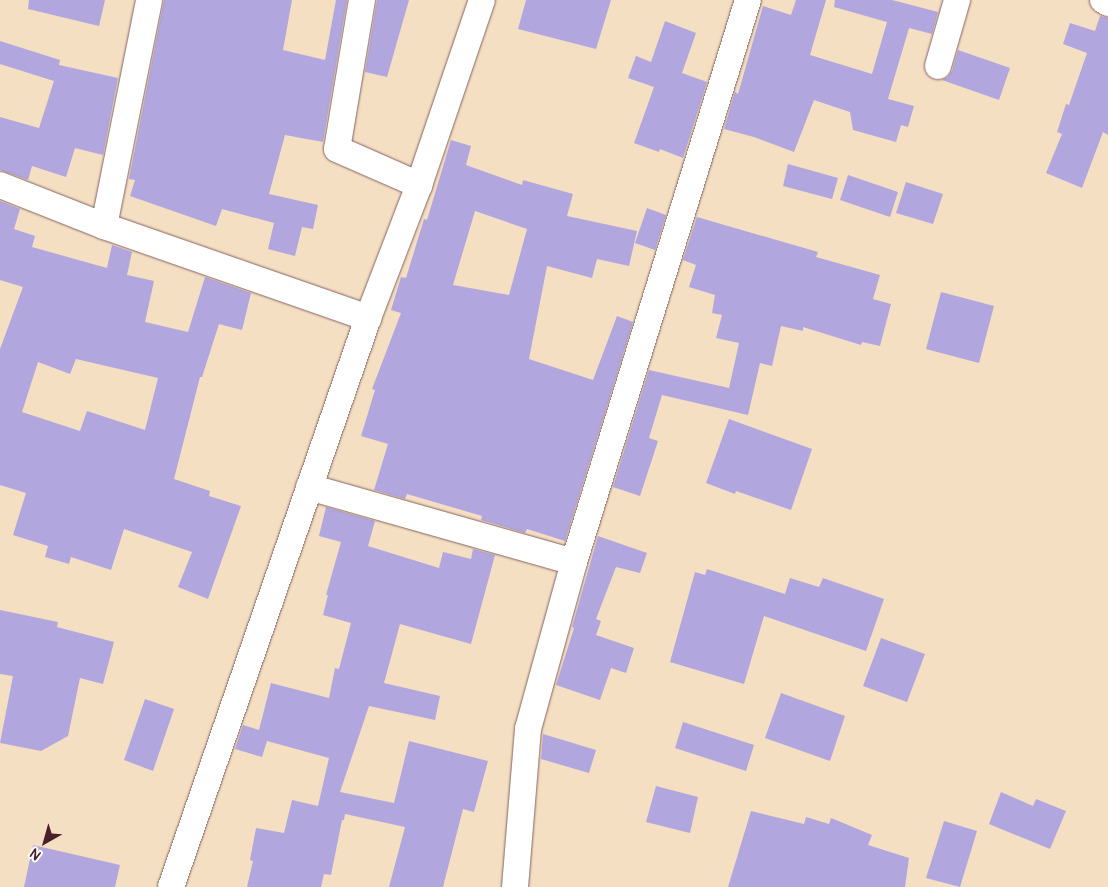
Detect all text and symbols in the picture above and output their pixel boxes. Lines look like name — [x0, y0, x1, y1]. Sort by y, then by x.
north arrow — [20, 817, 70, 867]
text: N — [26, 845, 44, 864]

